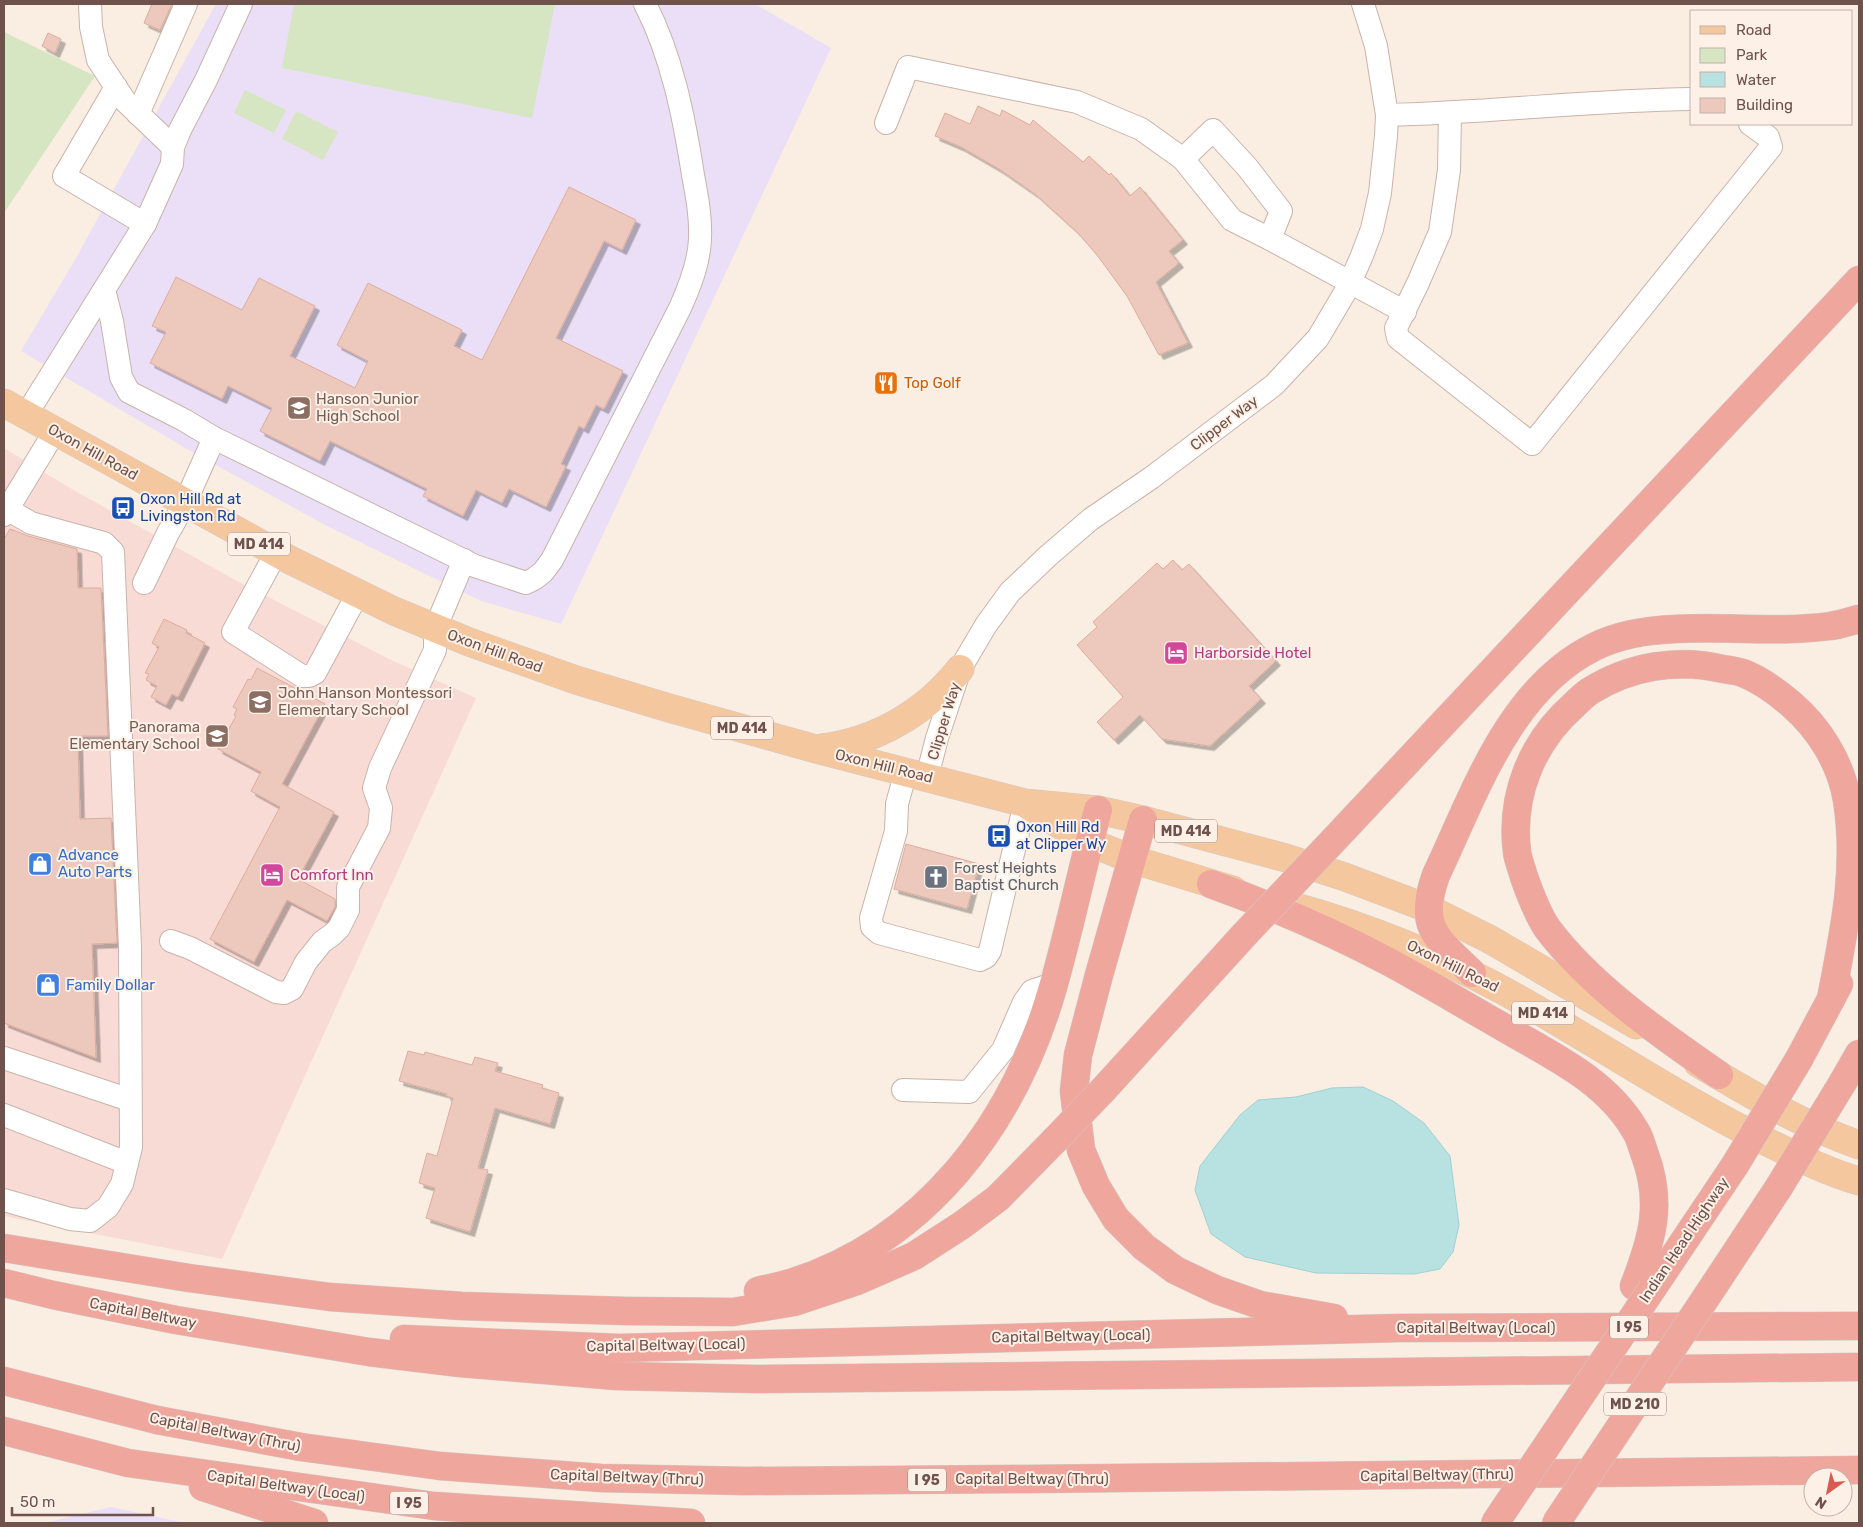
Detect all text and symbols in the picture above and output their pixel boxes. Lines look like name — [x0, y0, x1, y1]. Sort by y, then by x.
legend — [1690, 10, 1853, 125]
text: Road — [1736, 21, 1772, 39]
text: Park — [1736, 46, 1767, 64]
text: Water — [1736, 71, 1776, 89]
text: Building — [1736, 96, 1793, 114]
restaurant icon: Top Golf — [873, 370, 899, 396]
place label: Top Golf — [904, 374, 961, 392]
place label: Hanson Junior High School — [316, 390, 419, 425]
street label: Clipper Way — [1186, 392, 1262, 454]
school or university icon: Hanson Junior High School — [286, 395, 312, 421]
street label: Oxon Hill Road — [45, 420, 141, 484]
place label: Oxon Hill Rd at Livingston Rd — [140, 490, 241, 525]
bus stop icon: Oxon Hill Rd at Livingston Rd — [110, 495, 136, 521]
road number: MD 414 — [228, 532, 290, 556]
street label: Oxon Hill Road — [445, 625, 545, 677]
hotel icon: Harborside Hotel — [1163, 640, 1189, 666]
place label: Harborside Hotel — [1194, 644, 1311, 662]
street label: Clipper Way — [924, 680, 964, 762]
place label: John Hanson Montessori Elementary School — [278, 684, 452, 719]
school or university icon: John Hanson Montessori Elementary School — [247, 689, 273, 715]
road number: MD 414 — [711, 716, 773, 740]
place label: Panorama Elementary School — [69, 718, 200, 753]
school or university icon: Panorama Elementary School — [204, 723, 230, 749]
street label: Oxon Hill Road — [833, 745, 935, 787]
place label: Oxon Hill Rd at Clipper Wy — [1016, 818, 1106, 853]
road number: MD 414 — [1155, 819, 1217, 842]
bus stop icon: Oxon Hill Rd at Clipper Wy — [986, 823, 1012, 849]
place label: Advance Auto Parts — [58, 846, 132, 881]
shop icon: Advance Auto Parts — [27, 851, 53, 877]
place label: Forest Heights Baptist Church — [954, 859, 1059, 894]
hotel icon: Comfort Inn — [259, 862, 285, 888]
church icon: Forest Heights Baptist Church — [923, 864, 949, 890]
place label: Comfort Inn — [290, 866, 374, 884]
street label: Oxon Hill Road — [1404, 936, 1502, 996]
shop icon: Family Dollar — [35, 972, 61, 998]
place label: Family Dollar — [66, 976, 155, 994]
road number: MD 414 — [1512, 1001, 1574, 1024]
street label: Indian Head Highway — [1635, 1174, 1733, 1306]
street label: Capital Beltway — [88, 1294, 198, 1332]
road number: I 95 — [1610, 1315, 1648, 1338]
street label: Capital Beltway (Local) — [1397, 1319, 1555, 1337]
street label: Capital Beltway (Local) — [991, 1326, 1151, 1346]
street label: Capital Beltway (Local) — [586, 1335, 746, 1355]
road number: MD 210 — [1604, 1392, 1666, 1416]
street label: Capital Beltway (Thru) — [148, 1409, 302, 1455]
street label: Capital Beltway (Thru) — [550, 1465, 704, 1489]
street label: Capital Beltway (Thru) — [1360, 1465, 1514, 1485]
street label: Capital Beltway (Local) — [206, 1466, 366, 1506]
north arrow — [1803, 1467, 1853, 1517]
road number: I 95 — [908, 1468, 946, 1492]
street label: Capital Beltway (Thru) — [955, 1470, 1109, 1488]
scale bar — [12, 1484, 154, 1516]
road number: I 95 — [390, 1492, 428, 1515]
text: 50 m — [20, 1493, 55, 1511]
text: N — [1812, 1493, 1830, 1512]

